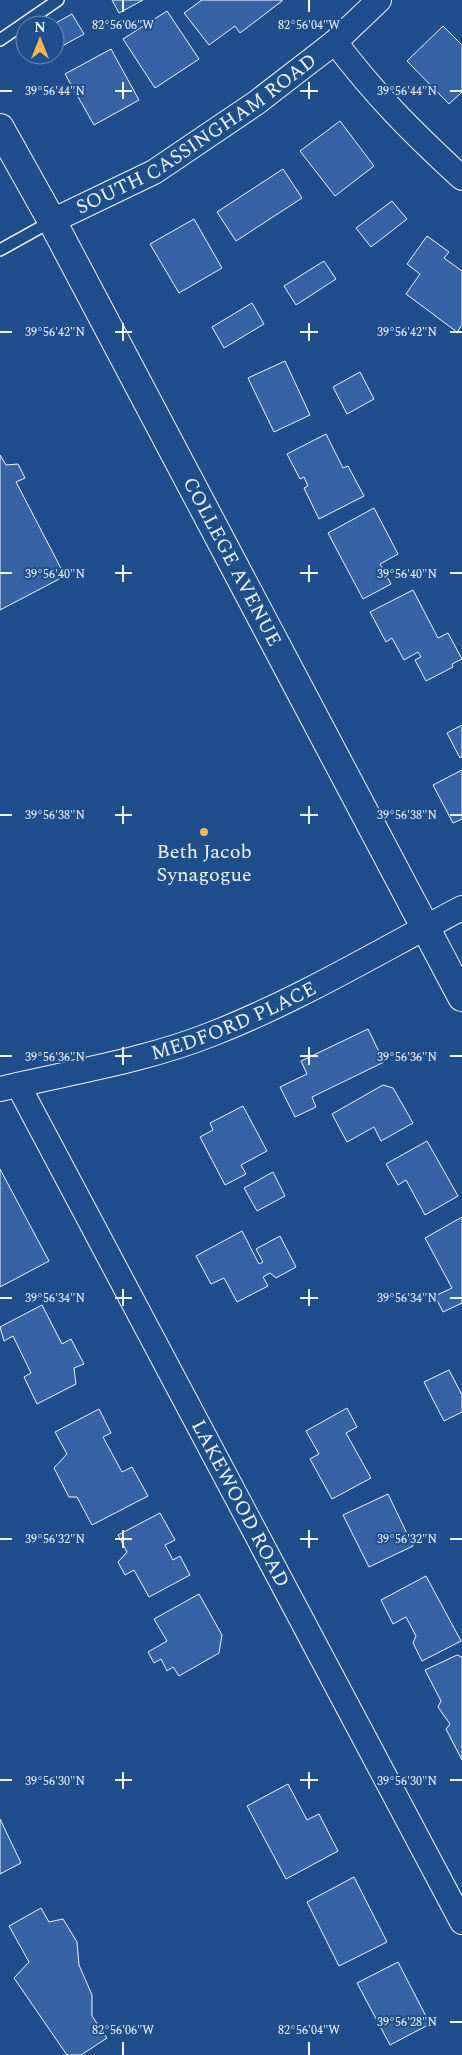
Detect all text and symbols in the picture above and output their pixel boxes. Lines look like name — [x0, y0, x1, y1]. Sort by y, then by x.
north arrow — [15, 15, 65, 65]
text: 82°56'06"W — [92, 16, 154, 35]
text: 82°56'04"W — [278, 16, 340, 35]
text: N — [34, 17, 46, 38]
street label: SOUTH CASSINGHAM ROAD — [71, 46, 323, 222]
text: 39°56'44"N — [25, 82, 85, 101]
text: 39°56'44"N — [377, 82, 437, 101]
text: 39°56'42"N — [25, 323, 85, 342]
text: 39°56'42"N — [377, 323, 437, 342]
street label: COLLEGE AVENUE — [175, 472, 289, 652]
text: 39°56'40"N — [25, 565, 85, 584]
text: 39°56'40"N — [377, 565, 437, 584]
text: 39°56'38"N — [25, 806, 85, 825]
text: 39°56'38"N — [377, 806, 437, 825]
marker: Beth Jacob Synagogue — [198, 826, 210, 838]
place label: Beth Jacob Synagogue — [156, 837, 252, 890]
street label: MEDFORD PLACE — [147, 974, 322, 1069]
text: 39°56'36"N — [25, 1048, 85, 1067]
text: 39°56'36"N — [377, 1048, 437, 1067]
text: 39°56'34"N — [25, 1289, 85, 1308]
text: 39°56'34"N — [377, 1289, 437, 1308]
street label: LAKEWOOD ROAD — [183, 1414, 297, 1593]
text: 39°56'32"N — [25, 1530, 85, 1549]
text: 39°56'32"N — [377, 1530, 437, 1549]
text: 39°56'30"N — [25, 1772, 85, 1791]
text: 39°56'30"N — [377, 1772, 437, 1791]
text: 39°56'28"N — [377, 2013, 437, 2032]
text: 82°56'06"W — [92, 2021, 154, 2040]
text: 82°56'04"W — [278, 2021, 340, 2040]

